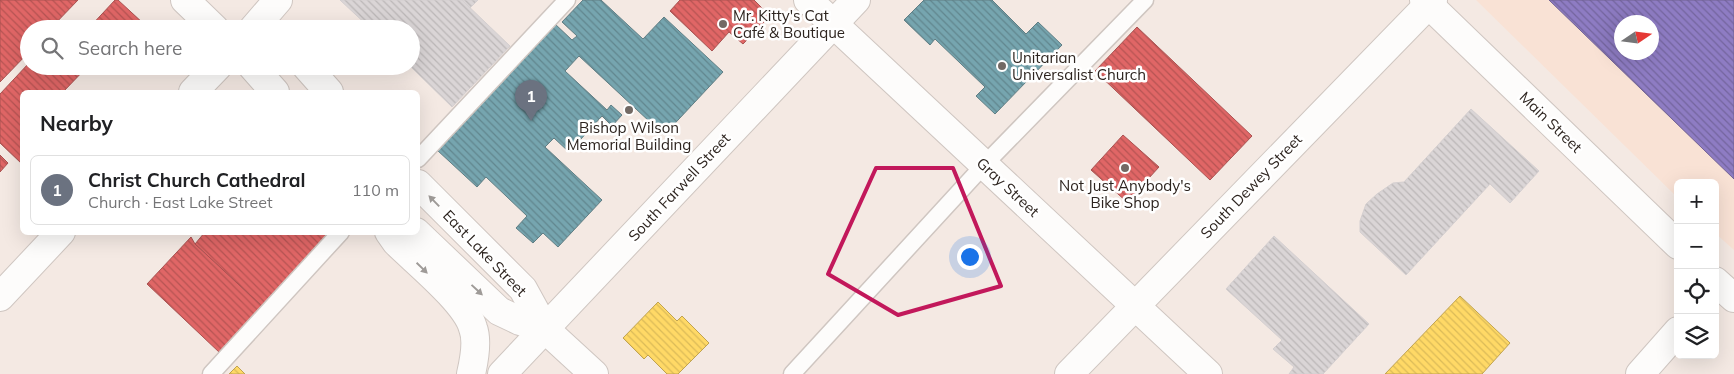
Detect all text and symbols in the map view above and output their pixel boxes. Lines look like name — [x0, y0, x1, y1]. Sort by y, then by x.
place label: Mr. Kitty's Cat Café & Boutique — [733, 6, 845, 42]
north arrow — [1614, 15, 1659, 60]
marker: Mr. Kitty's Cat Café & Boutique — [717, 18, 729, 30]
search box — [20, 20, 420, 75]
icon: search — [38, 34, 66, 62]
text: Search here — [78, 36, 182, 60]
place label: Unitarian Universalist Church — [1012, 48, 1146, 84]
marker: Unitarian Universalist Church — [996, 60, 1008, 72]
pin: 1 — [515, 80, 547, 121]
street label: Main Street — [1516, 88, 1586, 156]
marker: Bishop Wilson Memorial Building — [623, 104, 635, 116]
text: Nearby — [40, 110, 113, 136]
place label: Bishop Wilson Memorial Building — [567, 118, 691, 154]
street label: South Farwell Street — [624, 129, 734, 245]
street label: South Dewey Street — [1196, 130, 1306, 242]
street label: Gray Street — [973, 153, 1043, 221]
marker: Not Just Anybody's Bike Shop — [1119, 162, 1131, 174]
text: Christ Church Cathedral — [88, 168, 306, 192]
place label: Not Just Anybody's Bike Shop — [1059, 176, 1191, 212]
map controls — [1674, 179, 1719, 359]
button: + — [1674, 179, 1719, 224]
text: 1 — [52, 180, 62, 200]
text: 110 m — [352, 180, 399, 200]
text: Church · East Lake Street — [88, 192, 273, 212]
one-way arrow — [428, 195, 440, 207]
street label: East Lake Street — [439, 206, 531, 300]
button: − — [1674, 224, 1719, 269]
your location — [957, 244, 983, 270]
one-way arrow — [416, 262, 428, 274]
button: locate — [1674, 269, 1719, 314]
one-way arrow — [470, 284, 482, 296]
button: layers — [1674, 314, 1719, 359]

